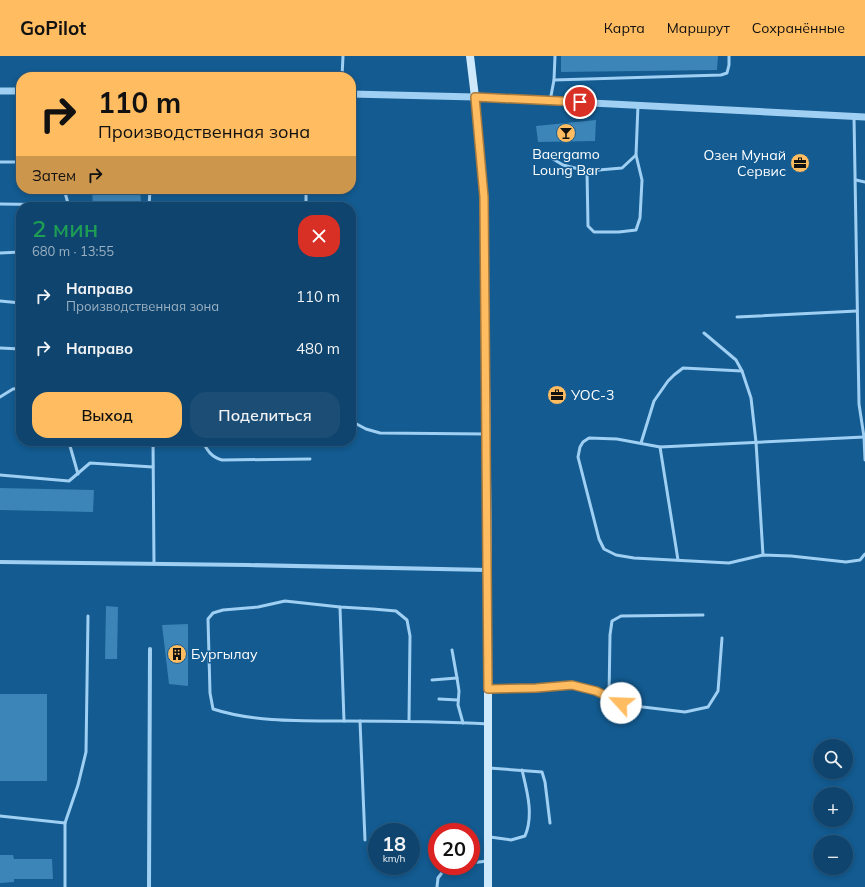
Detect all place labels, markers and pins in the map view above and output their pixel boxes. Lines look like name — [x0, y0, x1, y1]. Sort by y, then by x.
pin — [563, 85, 597, 119]
bar icon: Baergamo Loung Bar — [555, 122, 577, 144]
place label: Baergamo Loung Bar — [532, 145, 600, 179]
place label: Озен Мунай Сервис — [703, 146, 786, 180]
office icon: Озен Мунай Сервис — [789, 152, 811, 174]
office icon: УОС-3 — [546, 384, 568, 406]
place label: УОС-3 — [570, 386, 614, 404]
building icon: Бургылау — [166, 643, 188, 665]
place label: Бургылау — [191, 645, 258, 663]

